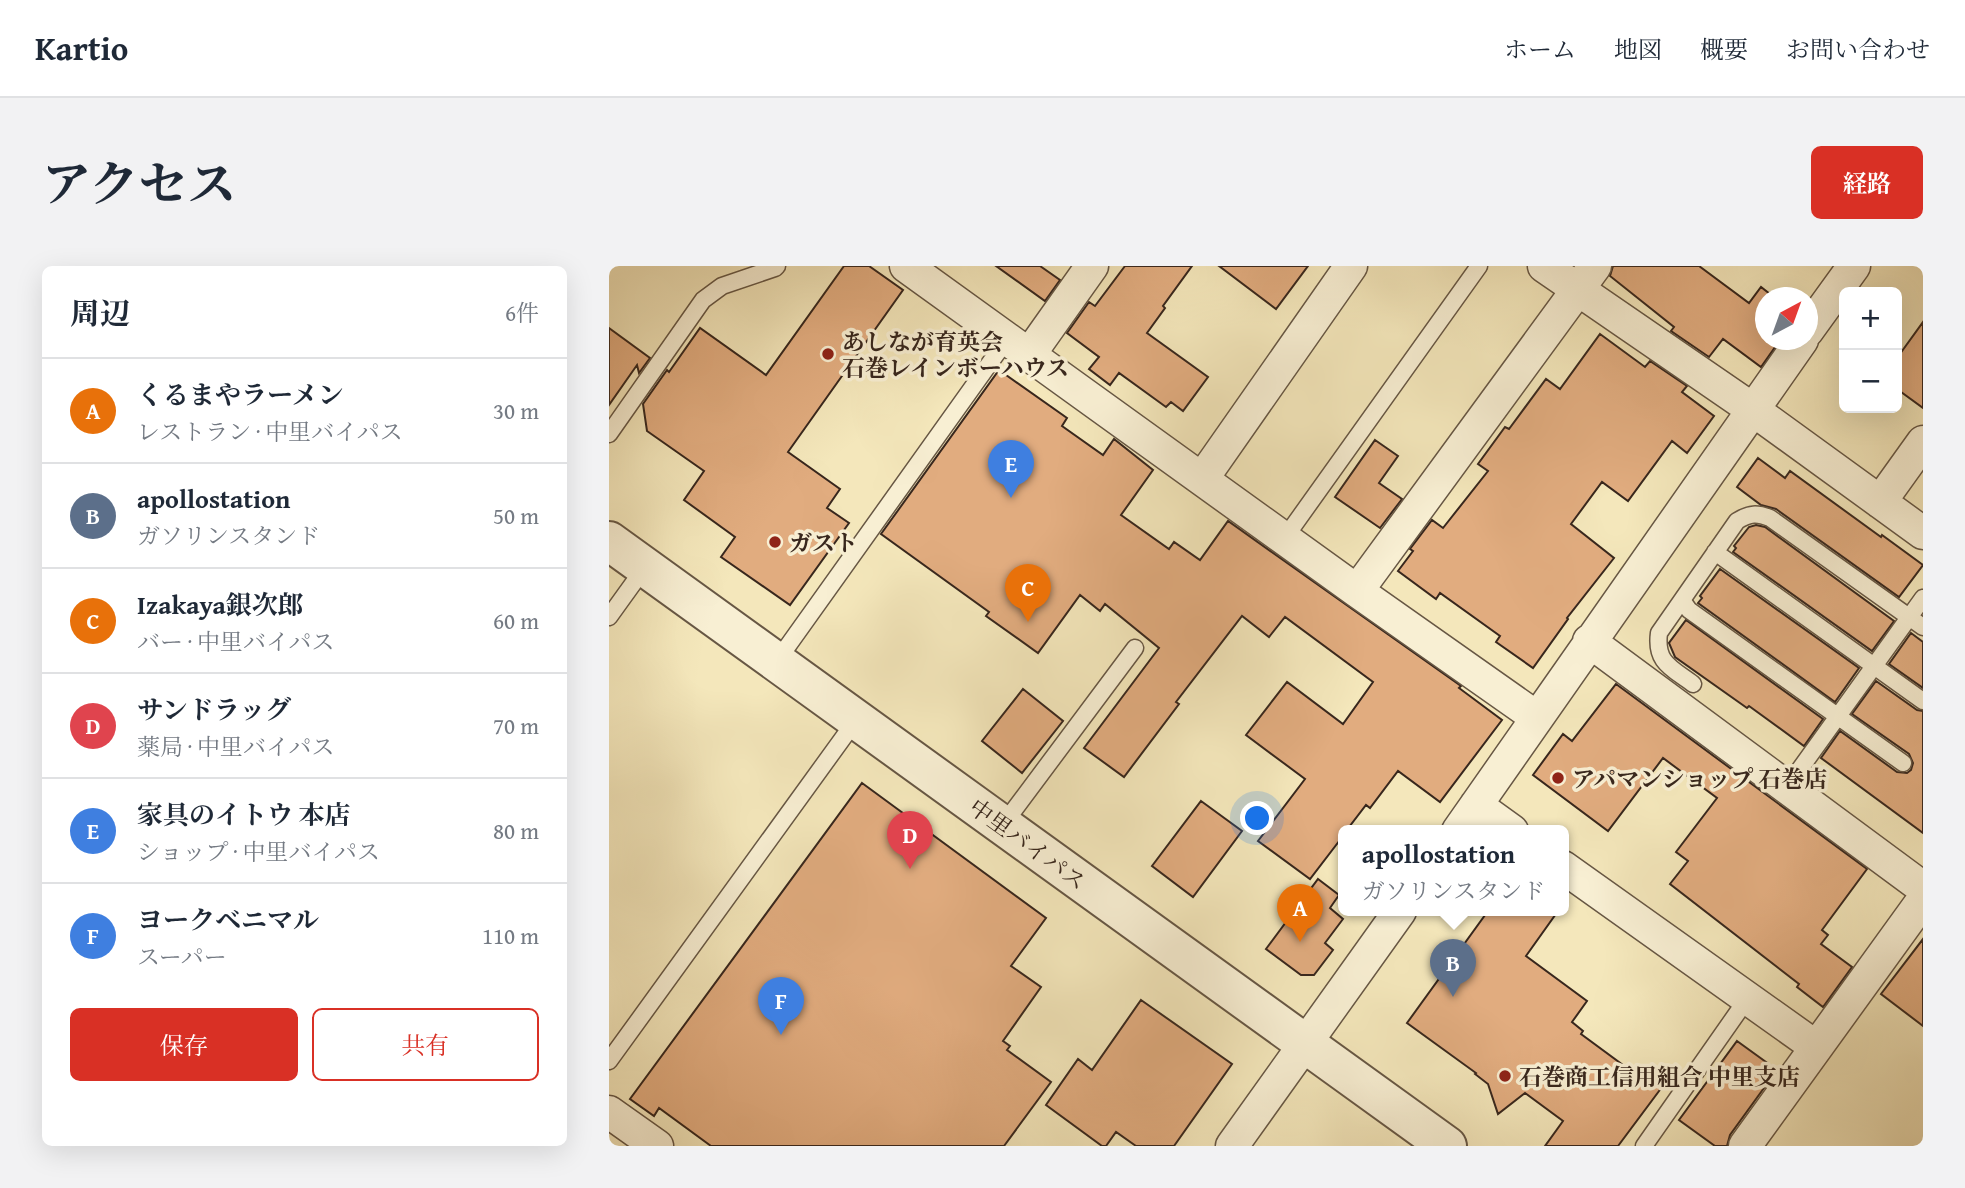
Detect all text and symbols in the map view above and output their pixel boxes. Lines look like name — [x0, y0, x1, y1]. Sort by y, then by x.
text: Kartio — [35, 24, 128, 72]
text: ホーム — [1504, 32, 1576, 67]
text: 地図 — [1614, 32, 1662, 67]
text: 概要 — [1700, 32, 1748, 67]
text: お問い合わせ — [1786, 32, 1930, 67]
button: 経路 — [1811, 146, 1923, 219]
text: アクセス — [42, 147, 237, 219]
north arrow — [1755, 287, 1818, 350]
map controls — [1839, 287, 1902, 413]
button: + — [1839, 287, 1902, 350]
text: 周辺 — [70, 291, 130, 335]
text: 6件 — [505, 296, 539, 329]
place label: あしなが育英会 石巻レインボーハウス — [842, 325, 1069, 384]
marker: あしなが育英会 石巻レインボーハウス — [820, 346, 836, 362]
button: − — [1839, 350, 1902, 413]
text: くるまやラーメン — [137, 375, 344, 414]
text: A — [86, 394, 100, 427]
text: 30 m — [493, 394, 539, 427]
text: レストラン · 中里バイパス — [137, 415, 403, 448]
pin: E — [988, 440, 1034, 498]
text: apollostation — [137, 479, 290, 518]
text: B — [86, 499, 100, 532]
text: 50 m — [493, 499, 539, 532]
text: ガソリンスタンド — [137, 519, 320, 552]
place label: ガスト — [789, 526, 858, 559]
marker: ガスト — [767, 534, 783, 550]
pin: C — [1005, 564, 1051, 622]
text: Izakaya銀次郎 — [137, 585, 304, 624]
text: C — [86, 604, 100, 637]
text: 60 m — [493, 604, 539, 637]
text: バー · 中里バイパス — [137, 625, 335, 658]
text: サンドラッグ — [137, 690, 291, 729]
text: D — [86, 709, 100, 742]
text: 70 m — [493, 709, 539, 742]
text: 薬局 · 中里バイパス — [137, 730, 335, 763]
place label: アパマンショップ 石巻店 — [1572, 762, 1827, 795]
marker: アパマンショップ 石巻店 — [1550, 770, 1566, 786]
street label: 中里バイパス — [963, 790, 1093, 898]
text: 家具のイトウ 本店 — [137, 795, 351, 834]
your location — [1240, 801, 1274, 835]
pin: D — [887, 811, 933, 869]
text: E — [87, 814, 99, 847]
text: 80 m — [493, 814, 539, 847]
popup — [1338, 825, 1569, 916]
text: apollostation — [1362, 834, 1515, 873]
text: ショップ · 中里バイパス — [137, 835, 380, 868]
text: ガソリンスタンド — [1362, 874, 1545, 907]
pin: A — [1277, 884, 1323, 942]
text: ヨークベニマル — [137, 900, 319, 939]
text: F — [87, 919, 99, 952]
text: 110 m — [482, 919, 539, 952]
pin: B — [1430, 939, 1476, 997]
text: スーパー — [137, 940, 227, 973]
pin: F — [758, 977, 804, 1035]
button: 保存 — [70, 1008, 298, 1081]
button: 共有 — [312, 1008, 539, 1081]
place label: 石巻商工信用組合 中里支店 — [1519, 1060, 1800, 1093]
marker: 石巻商工信用組合 中里支店 — [1497, 1068, 1513, 1084]

